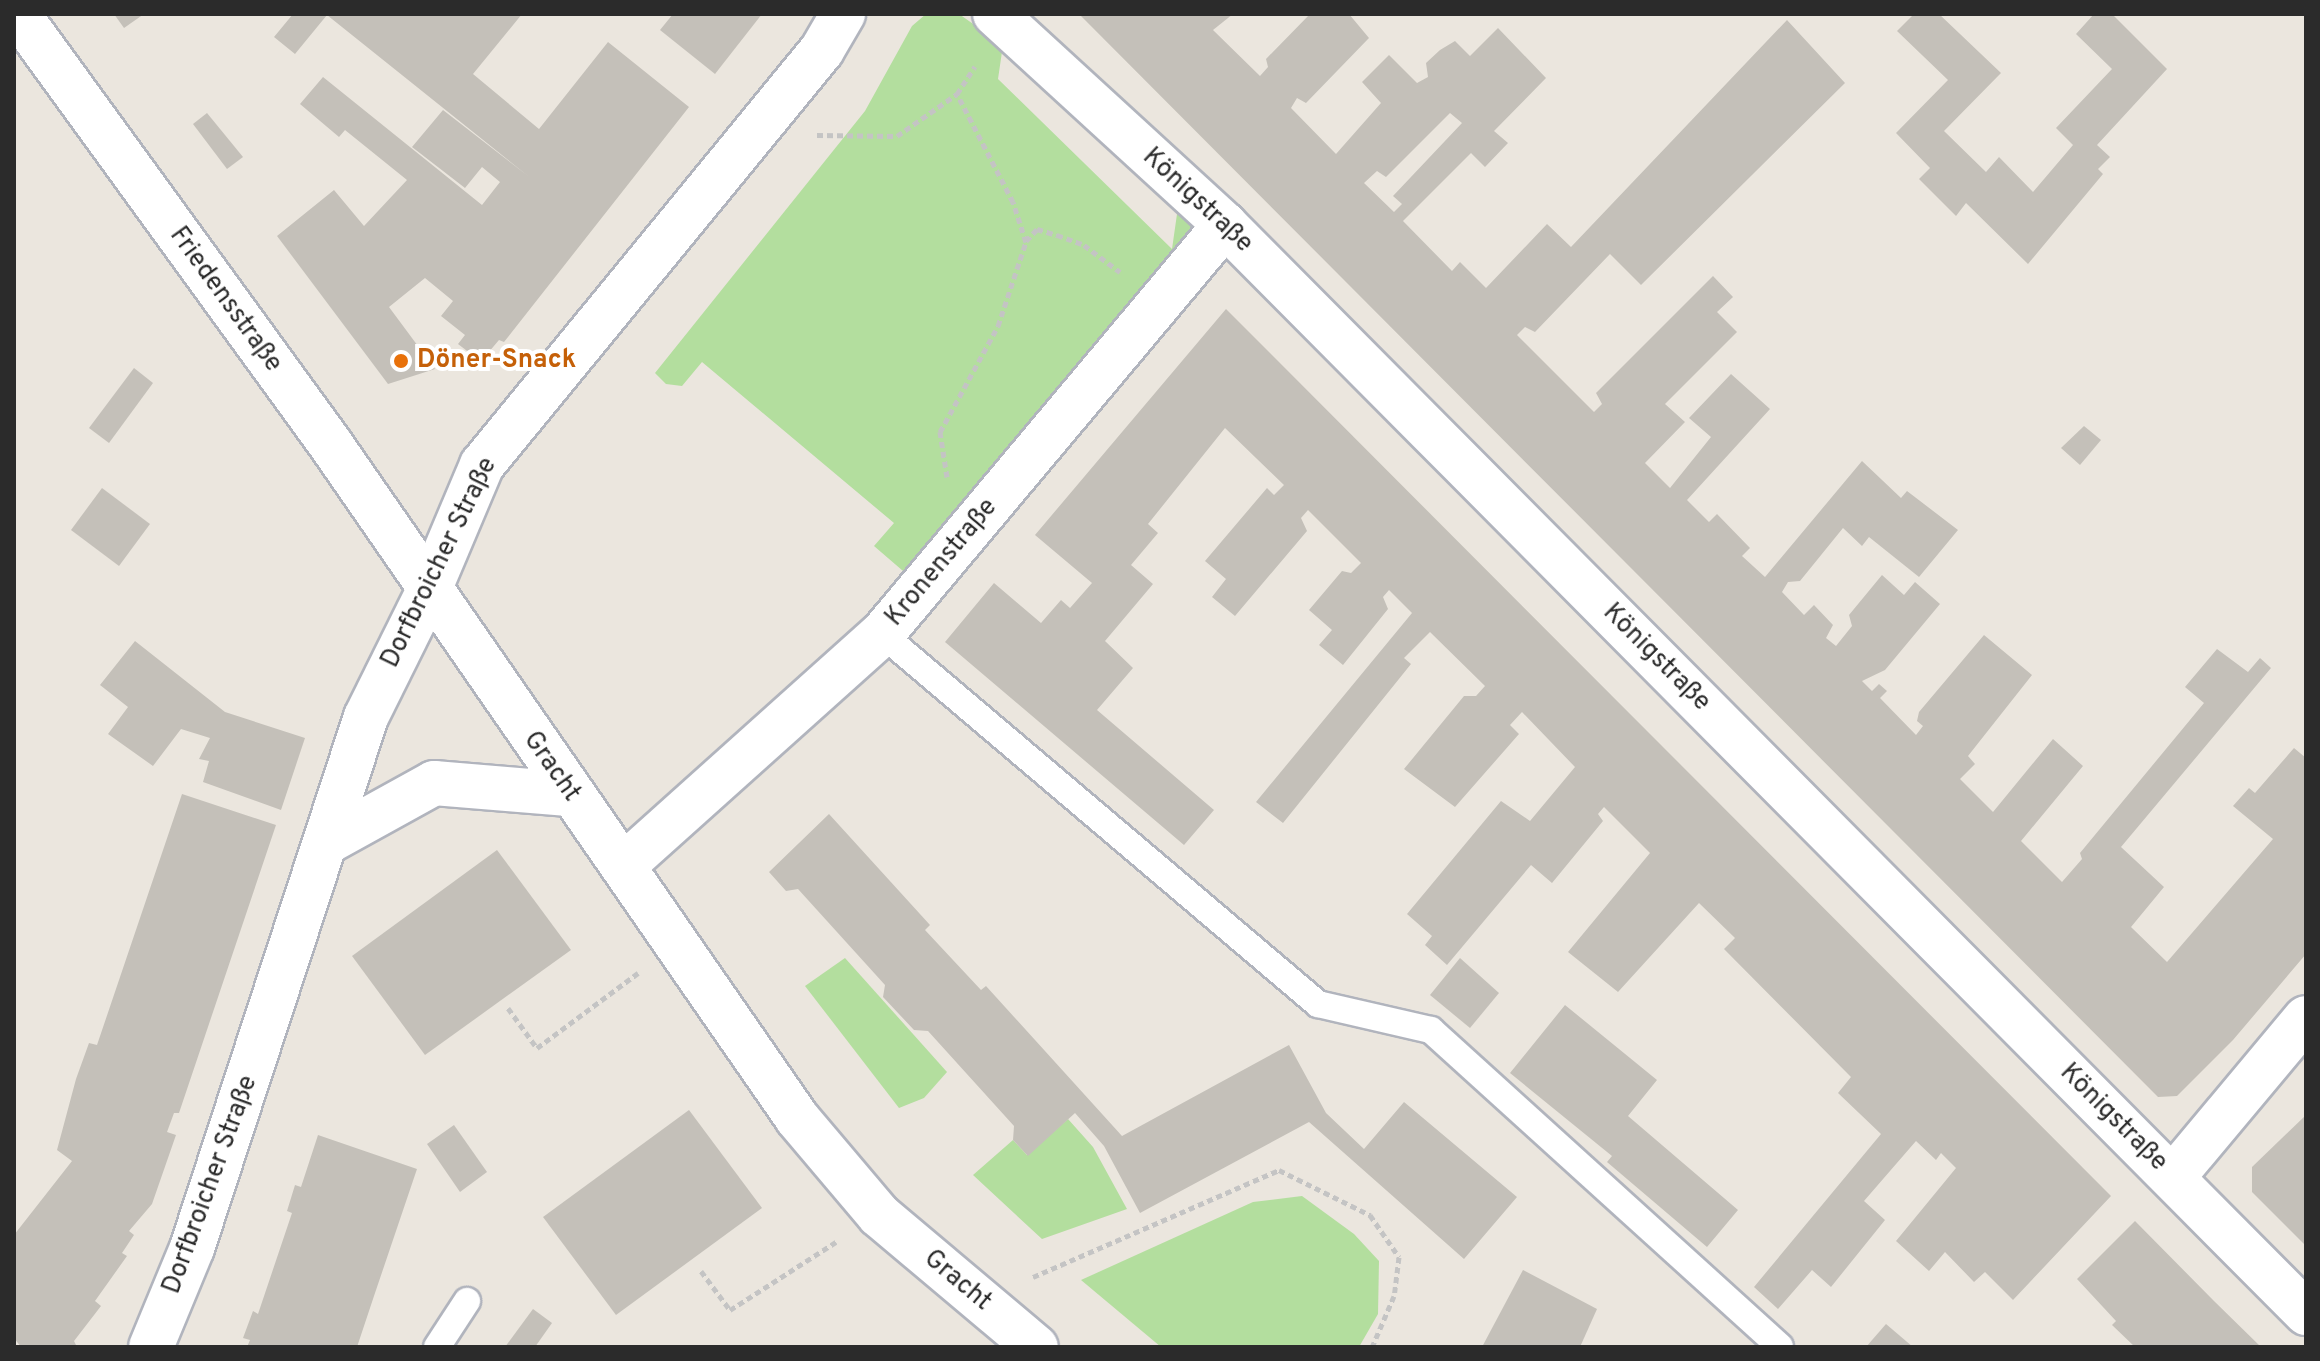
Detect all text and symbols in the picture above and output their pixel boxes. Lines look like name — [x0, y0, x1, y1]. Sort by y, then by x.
street label: Königstraße — [1135, 142, 1259, 260]
street label: Friedensstraße — [162, 221, 288, 379]
place label: Döner-Snack — [417, 345, 576, 377]
marker: Döner-Snack — [392, 352, 410, 370]
street label: Dorfbroicher Straße — [376, 453, 504, 673]
street label: Kronenstraße — [880, 493, 1004, 633]
street label: Königstraße — [1596, 598, 1716, 718]
street label: Gracht — [516, 726, 586, 808]
street label: Königstraße — [2053, 1058, 2173, 1178]
street label: Dorfbroicher Straße — [157, 1072, 265, 1298]
street label: Gracht — [917, 1244, 997, 1318]

